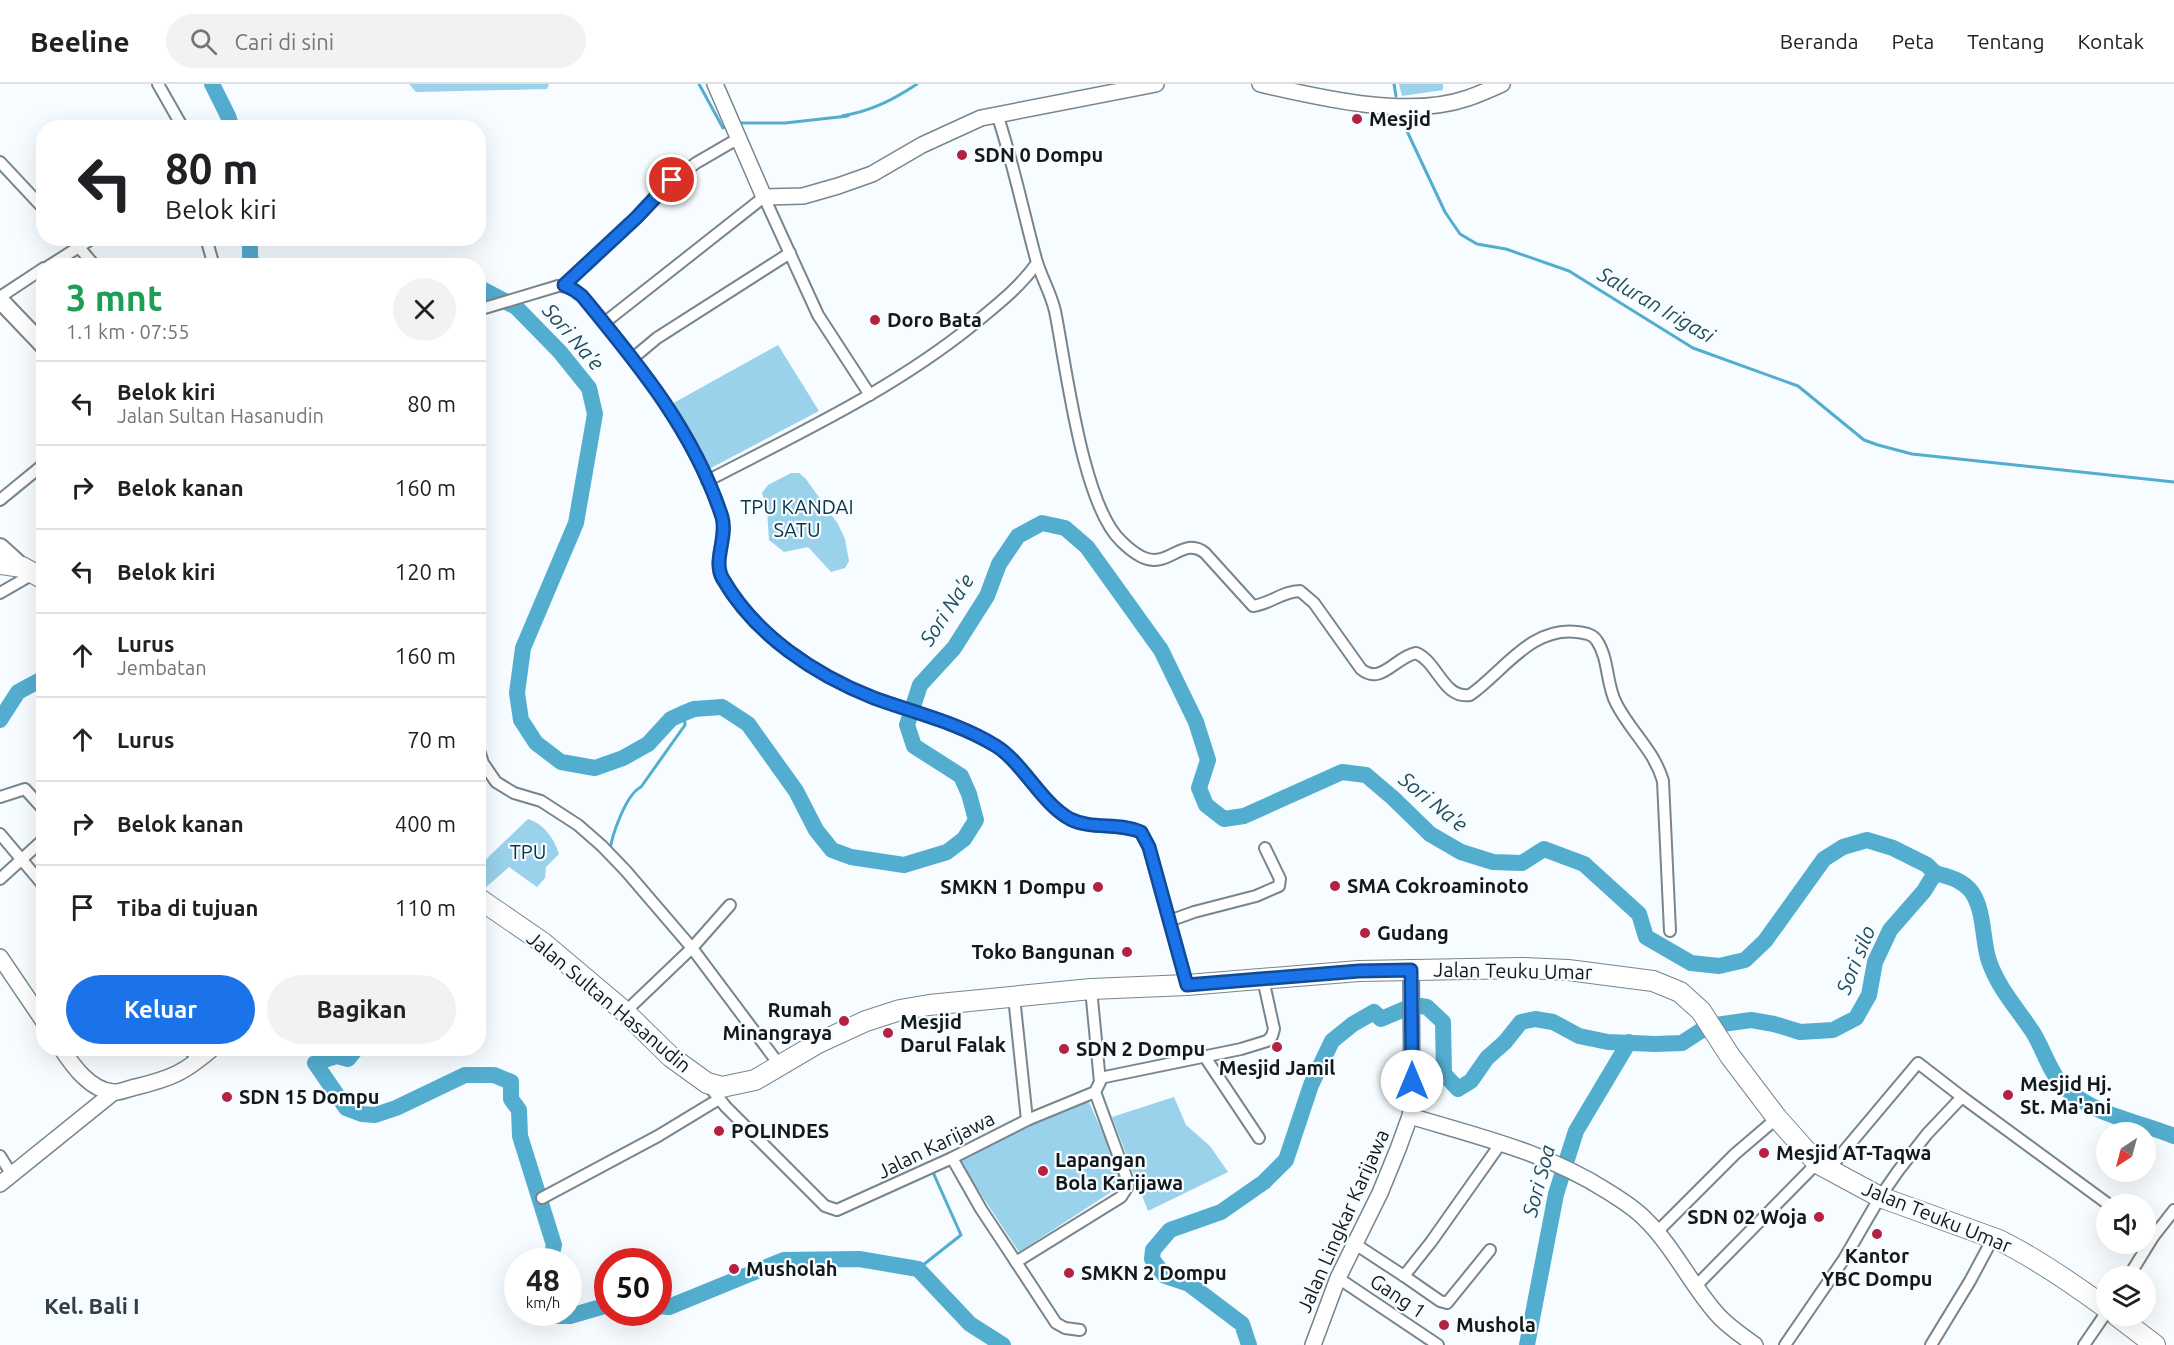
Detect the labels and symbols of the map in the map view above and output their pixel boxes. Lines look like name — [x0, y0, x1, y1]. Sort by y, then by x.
place label: Mesjid — [1369, 107, 1431, 130]
marker: Mesjid — [1350, 112, 1364, 126]
place label: SDN 0 Dompu — [974, 143, 1103, 166]
marker: SDN 0 Dompu — [955, 148, 969, 162]
pin — [646, 154, 697, 205]
water label: Saluran Irigasi — [1593, 261, 1720, 347]
water label: Sori Na'e — [538, 297, 610, 375]
place label: Doro Bata — [887, 308, 982, 331]
marker: Doro Bata — [868, 313, 882, 327]
park label: TPU KANDAI SATU — [740, 495, 854, 541]
water label: Sori Na'e — [914, 569, 978, 651]
water label: Sori Na'e — [1394, 766, 1473, 836]
park label: TPU — [510, 840, 546, 863]
place label: SMA Cokroaminoto — [1347, 874, 1529, 897]
place label: SMKN 1 Dompu — [940, 875, 1086, 898]
marker: SMA Cokroaminoto — [1328, 879, 1342, 893]
marker: SMKN 1 Dompu — [1091, 880, 1105, 894]
place label: Gudang — [1377, 921, 1449, 944]
water label: Sori silo — [1830, 922, 1880, 998]
street label: Jalan Sultan Hasanudin — [523, 926, 696, 1077]
marker: Gudang — [1358, 926, 1372, 940]
place label: Toko Bangunan — [971, 940, 1115, 963]
marker: Toko Bangunan — [1120, 945, 1134, 959]
street label: Jalan Teuku Umar — [1433, 958, 1593, 983]
place label: Rumah Minangraya — [723, 998, 832, 1044]
place label: Mesjid Darul Falak — [900, 1010, 1006, 1056]
marker: Rumah Minangraya — [837, 1014, 851, 1028]
marker: Mesjid Darul Falak — [881, 1026, 895, 1040]
place label: SDN 2 Dompu — [1076, 1037, 1205, 1060]
marker: Mesjid Jamil — [1270, 1040, 1284, 1054]
marker: SDN 2 Dompu — [1057, 1042, 1071, 1056]
position arrow — [1380, 1049, 1444, 1113]
place label: Mesjid Jamil — [1219, 1056, 1335, 1079]
place label: Mesjid Hj. St. Ma'ani — [2020, 1072, 2112, 1118]
place label: SDN 15 Dompu — [239, 1085, 379, 1108]
marker: Mesjid Hj. St. Ma'ani — [2001, 1088, 2015, 1102]
marker: SDN 15 Dompu — [220, 1090, 234, 1104]
street label: Jalan Karijawa — [873, 1106, 998, 1183]
place label: POLINDES — [731, 1119, 829, 1142]
north arrow — [2096, 1122, 2156, 1182]
marker: POLINDES — [712, 1124, 726, 1138]
street label: Jalan Lingkar Karijawa — [1292, 1126, 1393, 1316]
place label: Mesjid AT-Taqwa — [1776, 1141, 1931, 1164]
water label: Sori Soa — [1517, 1142, 1559, 1220]
marker: Mesjid AT-Taqwa — [1757, 1146, 1771, 1160]
place label: Lapangan Bola Karijawa — [1055, 1148, 1183, 1194]
marker: Lapangan Bola Karijawa — [1036, 1164, 1050, 1178]
street label: Jalan Teuku Umar — [1859, 1176, 2016, 1257]
place label: SDN 02 Woja — [1687, 1205, 1807, 1228]
marker: SDN 02 Woja — [1812, 1210, 1826, 1224]
marker: Kantor YBC Dompu — [1870, 1227, 1884, 1241]
place label: Kantor YBC Dompu — [1821, 1244, 1933, 1290]
speed limit sign: 50 — [594, 1248, 672, 1326]
place label: Musholah — [746, 1257, 838, 1280]
place label: SMKN 2 Dompu — [1081, 1261, 1227, 1284]
marker: Musholah — [727, 1262, 741, 1276]
marker: SMKN 2 Dompu — [1062, 1266, 1076, 1280]
street label: Gang 1 — [1366, 1269, 1431, 1323]
district label: Kel. Bali I — [44, 1293, 140, 1318]
place label: Mushola — [1456, 1313, 1536, 1336]
marker: Mushola — [1437, 1318, 1451, 1332]

